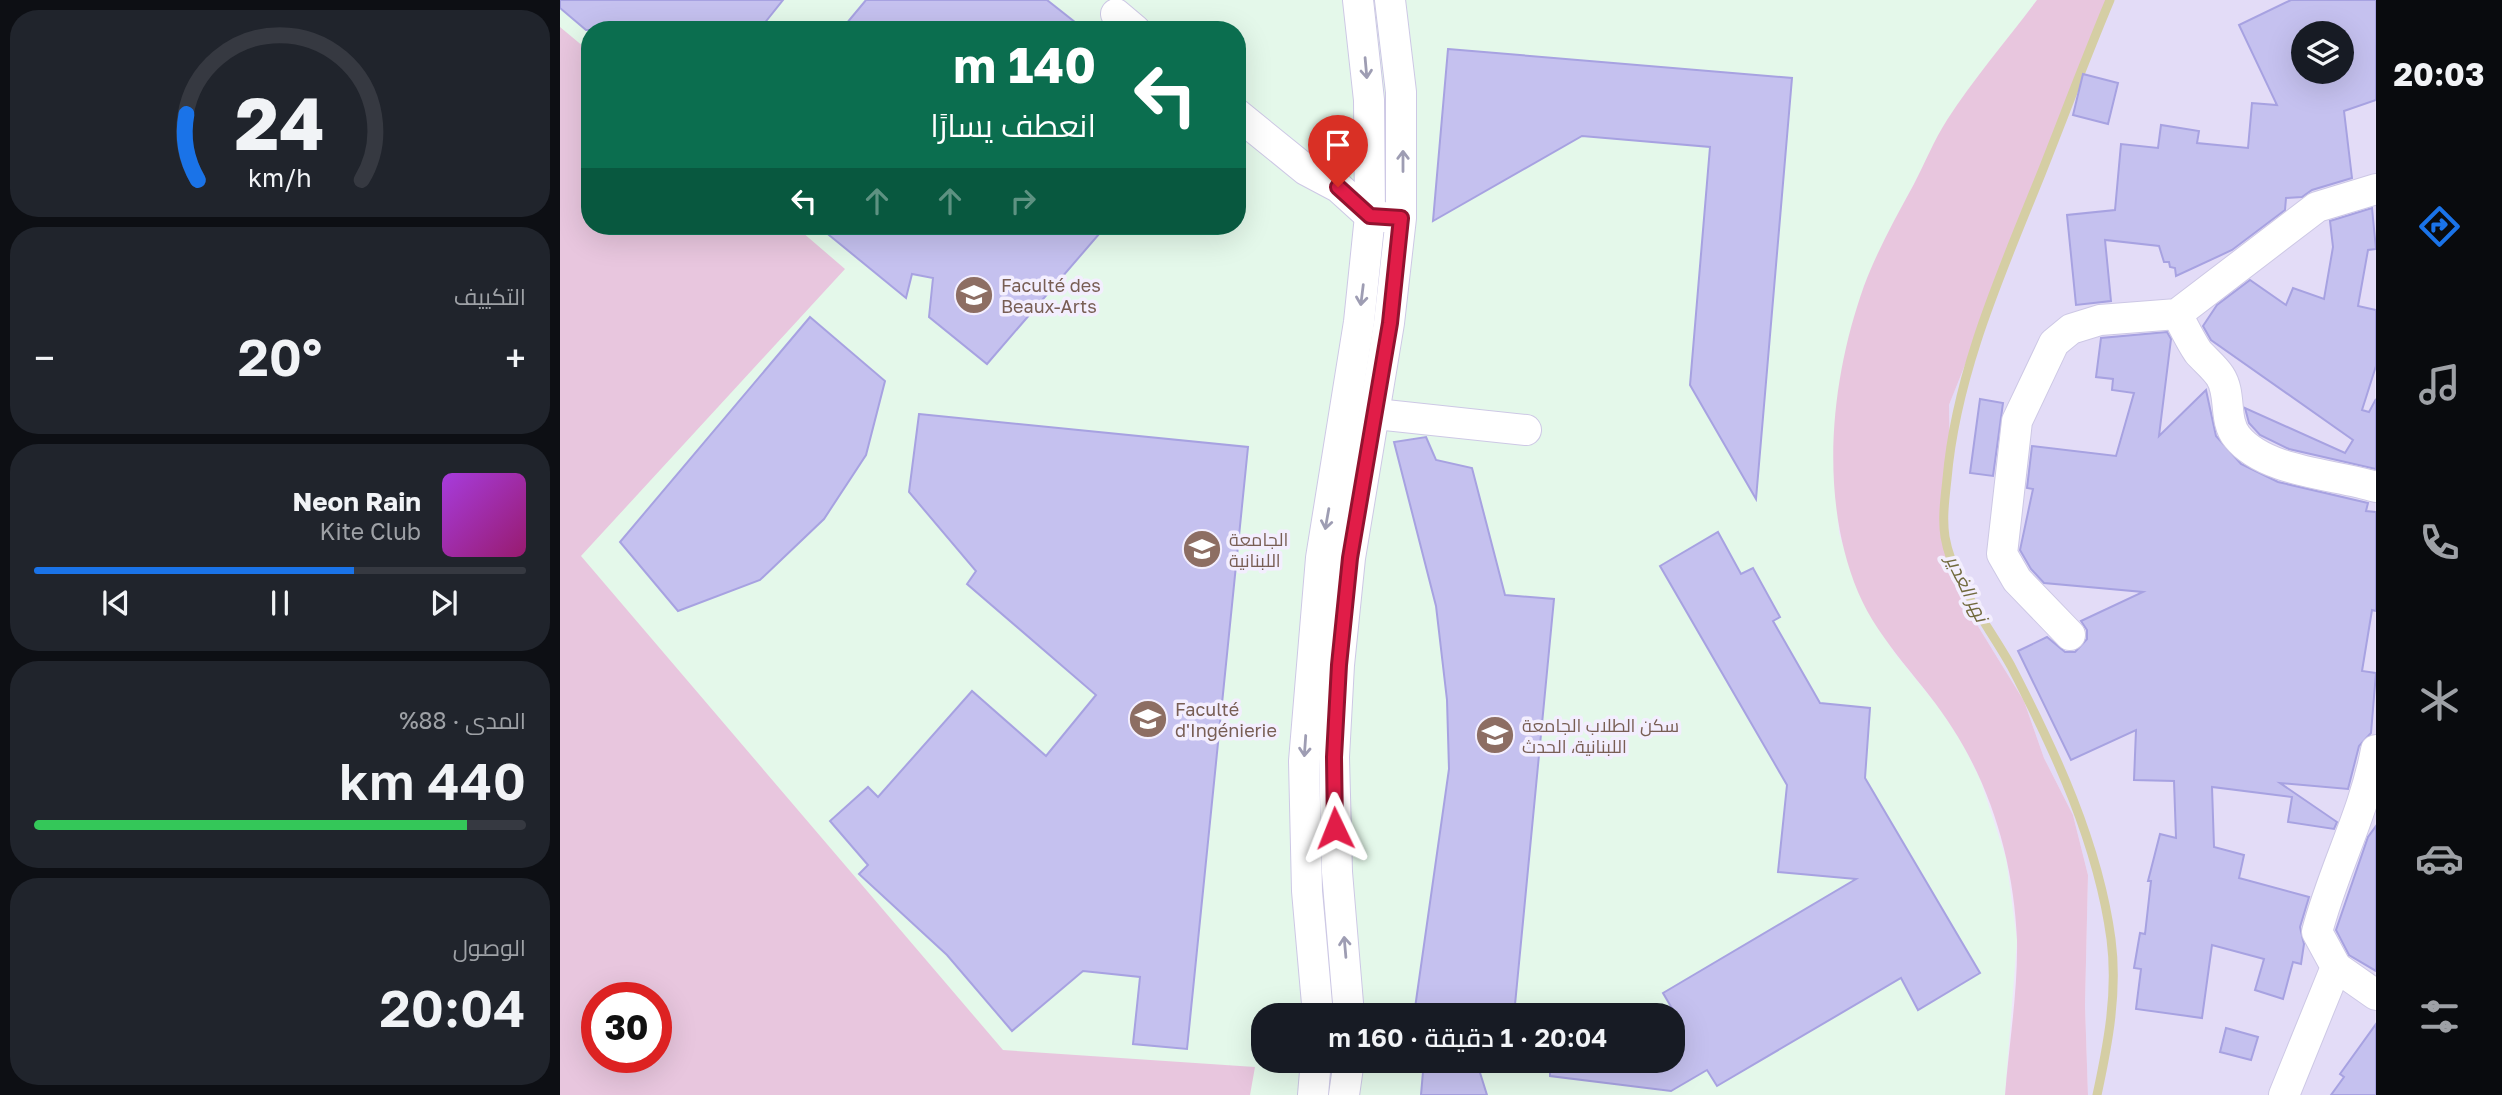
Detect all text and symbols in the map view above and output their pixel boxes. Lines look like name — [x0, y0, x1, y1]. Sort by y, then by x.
map controls — [2291, 21, 2354, 84]
button: layers — [2291, 21, 2354, 84]
text: 140 m — [953, 35, 1096, 94]
icon: left — [1120, 49, 1211, 140]
text: 20:03 — [2394, 55, 2484, 93]
one-way arrow — [1360, 56, 1373, 78]
text: 24 — [235, 79, 325, 166]
text: انعطف يسارًا — [930, 106, 1096, 144]
pin — [1308, 115, 1368, 187]
icon: arrive — [1319, 126, 1357, 164]
one-way arrow — [1396, 150, 1410, 173]
text: km/h — [248, 161, 312, 192]
icon: left — [785, 182, 823, 220]
icon: ahead — [858, 182, 896, 220]
icon: ahead — [931, 182, 969, 220]
icon: right — [1004, 182, 1042, 220]
icon: directions — [2415, 202, 2464, 251]
school or university icon: Faculté des Beaux-Arts — [953, 274, 995, 316]
place label: Faculté des Beaux-Arts — [1001, 274, 1101, 317]
text: التكييف — [454, 282, 526, 310]
one-way arrow — [1355, 283, 1368, 305]
text: 20° — [238, 325, 322, 387]
text: − — [34, 335, 55, 380]
text: + — [505, 335, 526, 380]
icon: music — [2415, 360, 2464, 409]
text: Neon Rain — [292, 486, 421, 517]
one-way arrow — [1320, 507, 1333, 530]
text: Kite Club — [320, 517, 421, 545]
icon: phone — [2415, 518, 2464, 567]
school or university icon: الجامعة اللبنانية — [1181, 528, 1223, 570]
place label: الجامعة اللبنانية — [1229, 528, 1288, 571]
water label: نهر الغدير — [1940, 549, 1995, 627]
icon: previous — [97, 584, 135, 622]
icon: pause — [261, 584, 299, 622]
icon: next — [425, 584, 463, 622]
icon: climate — [2415, 676, 2464, 725]
school or university icon: Faculté d'Ingénierie — [1127, 698, 1169, 740]
place label: Faculté d'Ingénierie — [1175, 698, 1277, 741]
text: المدى · 88% — [399, 706, 526, 734]
school or university icon: سكن الطلاب الجامعة اللبنانية، الحدث — [1474, 714, 1516, 756]
place label: سكن الطلاب الجامعة اللبنانية، الحدث — [1522, 714, 1679, 757]
one-way arrow — [1298, 734, 1311, 756]
text: 440 km — [339, 749, 526, 811]
position arrow — [1298, 791, 1372, 865]
icon: car — [2415, 834, 2464, 883]
text: الوصول — [453, 933, 526, 961]
one-way arrow — [1339, 936, 1352, 959]
text: 20:04 — [380, 976, 526, 1038]
speed limit sign: 30 — [581, 982, 672, 1073]
icon: filters — [2415, 992, 2464, 1041]
text: 20:04 · 1 دقيقة · 160 m — [1328, 1022, 1608, 1053]

